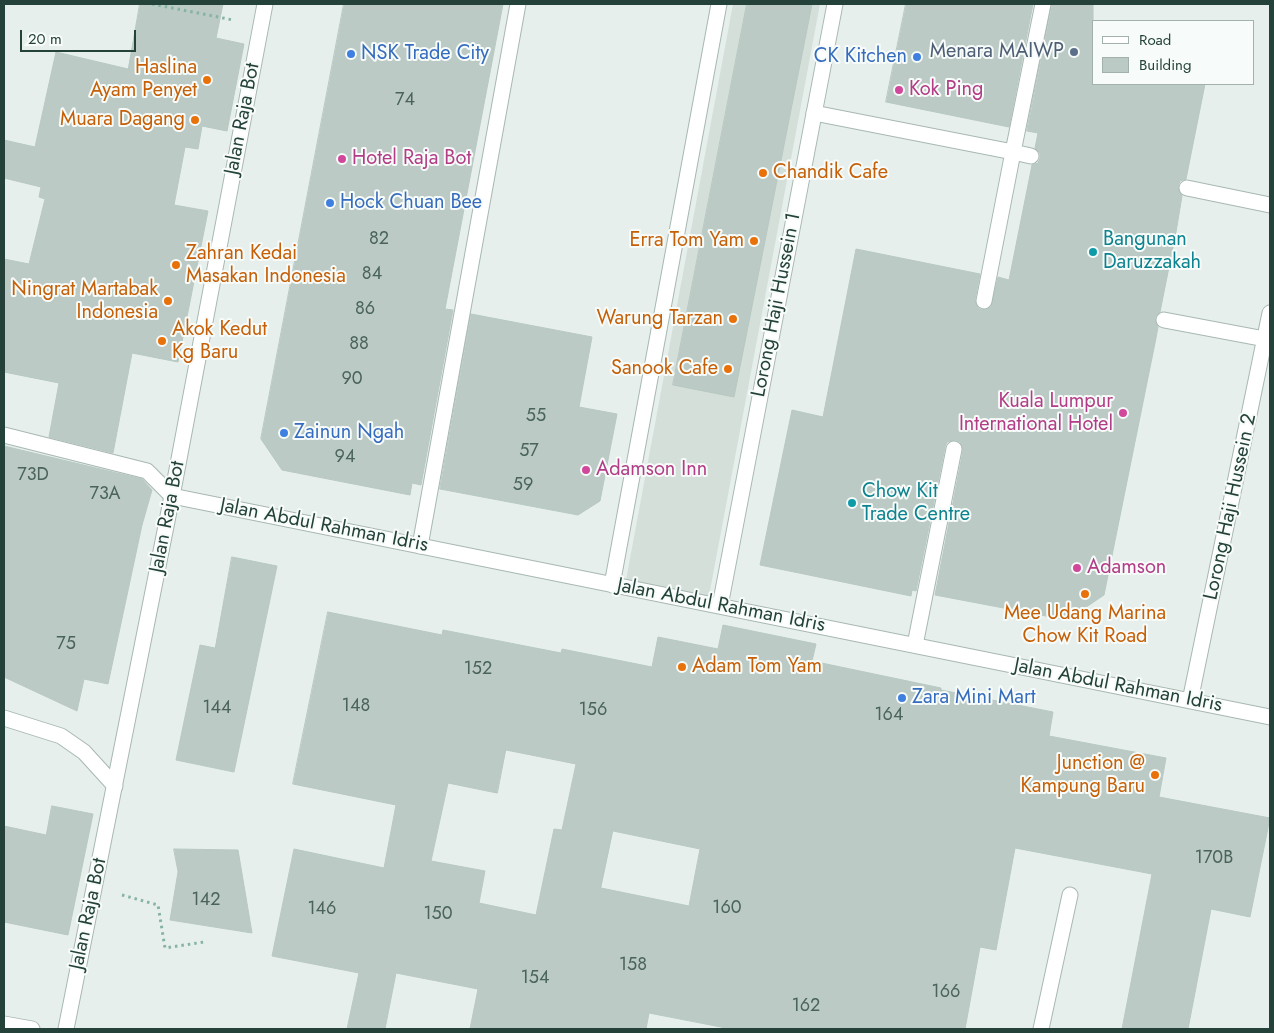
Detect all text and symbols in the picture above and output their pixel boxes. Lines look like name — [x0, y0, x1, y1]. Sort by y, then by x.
scale bar — [22, 20, 139, 52]
legend — [1092, 20, 1254, 85]
text: 20 m — [28, 28, 62, 50]
text: Road — [1139, 29, 1171, 51]
place label: Menara MAIWP — [930, 40, 1064, 64]
place label: NSK Trade City — [361, 42, 489, 66]
place label: CK Kitchen — [814, 45, 907, 69]
marker: Menara MAIWP — [1068, 46, 1080, 58]
marker: NSK Trade City — [345, 48, 357, 60]
marker: CK Kitchen — [911, 51, 923, 63]
text: Building — [1139, 54, 1191, 76]
place label: Haslina Ayam Penyet — [90, 56, 197, 103]
street label: Jalan Raja Bot — [220, 61, 266, 177]
marker: Haslina Ayam Penyet — [201, 74, 213, 86]
place label: Kok Ping — [909, 78, 983, 102]
marker: Kok Ping — [893, 84, 905, 96]
house number: 74 — [395, 90, 415, 112]
place label: Muara Dagang — [60, 108, 185, 132]
marker: Muara Dagang — [189, 114, 201, 126]
place label: Hotel Raja Bot — [352, 147, 471, 171]
marker: Hotel Raja Bot — [336, 153, 348, 165]
place label: Chandik Cafe — [773, 161, 888, 185]
marker: Chandik Cafe — [757, 167, 769, 179]
place label: Hock Chuan Bee — [340, 191, 482, 215]
marker: Hock Chuan Bee — [324, 197, 336, 209]
street label: Lorong Haji Hussein 1 — [747, 211, 807, 399]
place label: Bangunan Daruzzakah — [1103, 228, 1201, 275]
house number: 82 — [369, 229, 389, 251]
place label: Erra Tom Yam — [629, 229, 744, 253]
marker: Erra Tom Yam — [748, 235, 760, 247]
place label: Zahran Kedai Masakan Indonesia — [186, 242, 346, 289]
marker: Bangunan Daruzzakah — [1087, 246, 1099, 258]
marker: Zahran Kedai Masakan Indonesia — [170, 259, 182, 271]
house number: 84 — [362, 264, 382, 286]
place label: Ningrat Martabak Indonesia — [11, 278, 158, 325]
marker: Ningrat Martabak Indonesia — [162, 295, 174, 307]
house number: 86 — [355, 299, 375, 321]
place label: Warung Tarzan — [597, 307, 723, 331]
marker: Warung Tarzan — [727, 313, 739, 325]
place label: Akok Kedut Kg Baru — [172, 318, 267, 365]
house number: 88 — [349, 334, 369, 356]
marker: Akok Kedut Kg Baru — [156, 335, 168, 347]
place label: Sanook Cafe — [611, 357, 718, 381]
marker: Sanook Cafe — [722, 363, 734, 375]
house number: 90 — [341, 369, 363, 391]
place label: Kuala Lumpur International Hotel — [959, 390, 1113, 437]
house number: 55 — [526, 406, 546, 428]
marker: Kuala Lumpur International Hotel — [1117, 407, 1129, 419]
street label: Lorong Haji Hussein 2 — [1200, 412, 1262, 602]
place label: Zainun Ngah — [294, 421, 404, 445]
marker: Zainun Ngah — [278, 427, 290, 439]
house number: 57 — [519, 441, 539, 463]
house number: 94 — [335, 447, 355, 469]
place label: Adamson Inn — [596, 458, 707, 482]
street label: Jalan Raja Bot — [145, 459, 191, 575]
marker: Adamson Inn — [580, 464, 592, 476]
house number: 73D — [17, 465, 49, 487]
house number: 59 — [513, 475, 533, 497]
place label: Chow Kit Trade Centre — [862, 480, 970, 527]
house number: 73A — [90, 484, 120, 506]
street label: Jalan Abdul Rahman Idris — [218, 494, 430, 558]
marker: Chow Kit Trade Centre — [846, 497, 858, 509]
place label: Adamson — [1087, 556, 1166, 580]
marker: Adamson — [1071, 562, 1083, 574]
street label: Jalan Abdul Rahman Idris — [615, 574, 827, 638]
marker: Mee Udang Marina Chow Kit Road — [1079, 588, 1091, 600]
place label: Mee Udang Marina Chow Kit Road — [1004, 602, 1166, 649]
house number: 75 — [56, 634, 76, 656]
street label: Jalan Abdul Rahman Idris — [1012, 654, 1224, 718]
place label: Adam Tom Yam — [692, 655, 822, 679]
house number: 152 — [464, 659, 492, 681]
marker: Adam Tom Yam — [676, 661, 688, 673]
place label: Zara Mini Mart — [912, 686, 1036, 710]
marker: Zara Mini Mart — [896, 692, 908, 704]
house number: 148 — [342, 696, 370, 718]
house number: 144 — [202, 698, 232, 720]
house number: 156 — [579, 700, 607, 722]
house number: 164 — [875, 705, 903, 727]
place label: Junction @ Kampung Baru — [1021, 752, 1145, 799]
marker: Junction @ Kampung Baru — [1149, 769, 1161, 781]
house number: 170B — [1195, 848, 1233, 870]
street label: Jalan Raja Bot — [65, 856, 113, 972]
house number: 142 — [192, 890, 220, 912]
house number: 160 — [712, 898, 742, 920]
house number: 146 — [308, 899, 336, 921]
house number: 150 — [423, 904, 453, 926]
house number: 158 — [619, 955, 647, 977]
house number: 154 — [521, 968, 549, 990]
house number: 166 — [932, 982, 960, 1004]
house number: 162 — [792, 996, 820, 1018]

